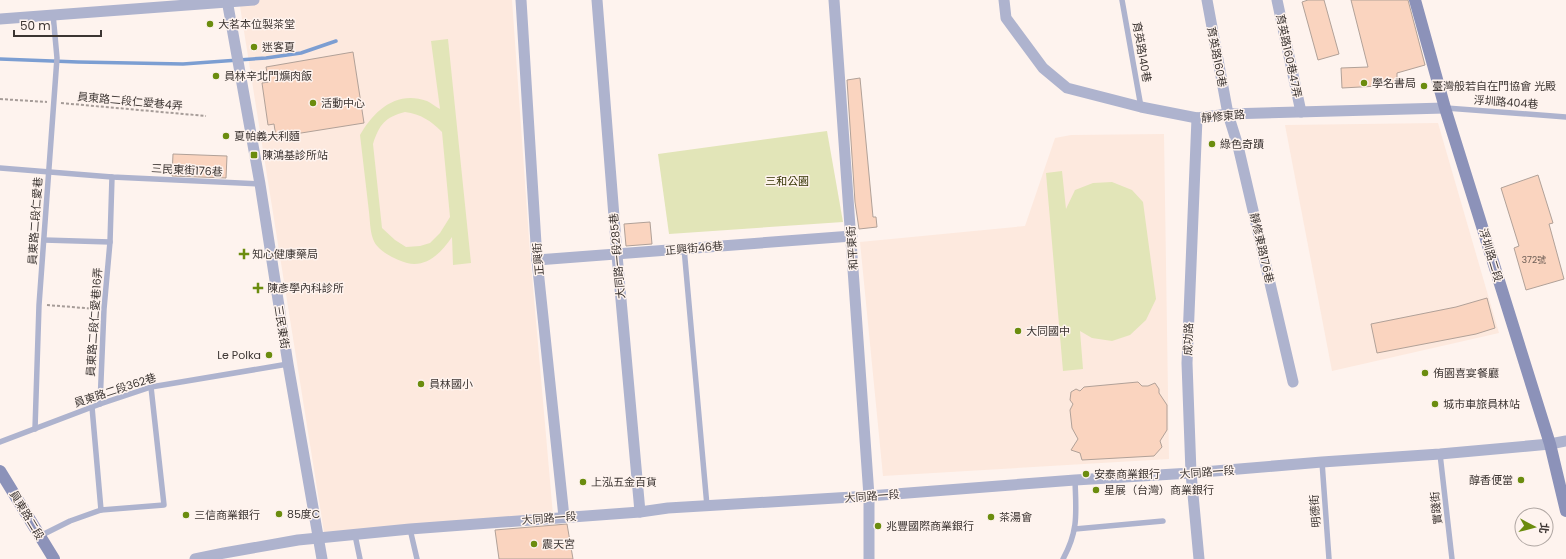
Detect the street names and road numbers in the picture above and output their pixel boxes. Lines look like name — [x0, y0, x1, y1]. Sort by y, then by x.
street label: 育英路160巷47弄 — [1272, 13, 1306, 99]
street label: 育英路140巷 — [1129, 20, 1155, 84]
street label: 育英路160巷 — [1203, 25, 1231, 89]
street label: 員東路二段仁愛巷4弄 — [77, 88, 183, 114]
street label: 浮圳路404巷 — [1473, 92, 1539, 112]
street label: 靜修東路 — [1200, 106, 1246, 126]
street label: 三民東街176巷 — [151, 160, 223, 180]
street label: 員東路二段仁愛巷 — [24, 177, 46, 265]
street label: 靜修東路176巷 — [1246, 211, 1278, 285]
street label: 大同路一段285巷 — [605, 212, 629, 300]
street label: 和平東街 — [842, 225, 862, 271]
street label: 浮圳路二段 — [1475, 226, 1507, 284]
street label: 正興街46巷 — [664, 238, 724, 258]
street label: 正興街 — [529, 242, 547, 276]
street label: 員東路二段仁愛巷16弄 — [82, 267, 106, 377]
street label: 三民東街 — [271, 304, 293, 350]
street label: 成功路 — [1179, 322, 1197, 356]
street label: 員東路二段362巷 — [72, 369, 158, 411]
street label: 大同路一段 — [1179, 462, 1235, 482]
street label: 大同路一段 — [844, 486, 900, 506]
street label: 員東路二段 — [6, 487, 48, 543]
street label: 實踐街 — [1426, 491, 1446, 525]
street label: 明德街 — [1306, 494, 1324, 528]
street label: 大同路一段 — [521, 508, 577, 528]

